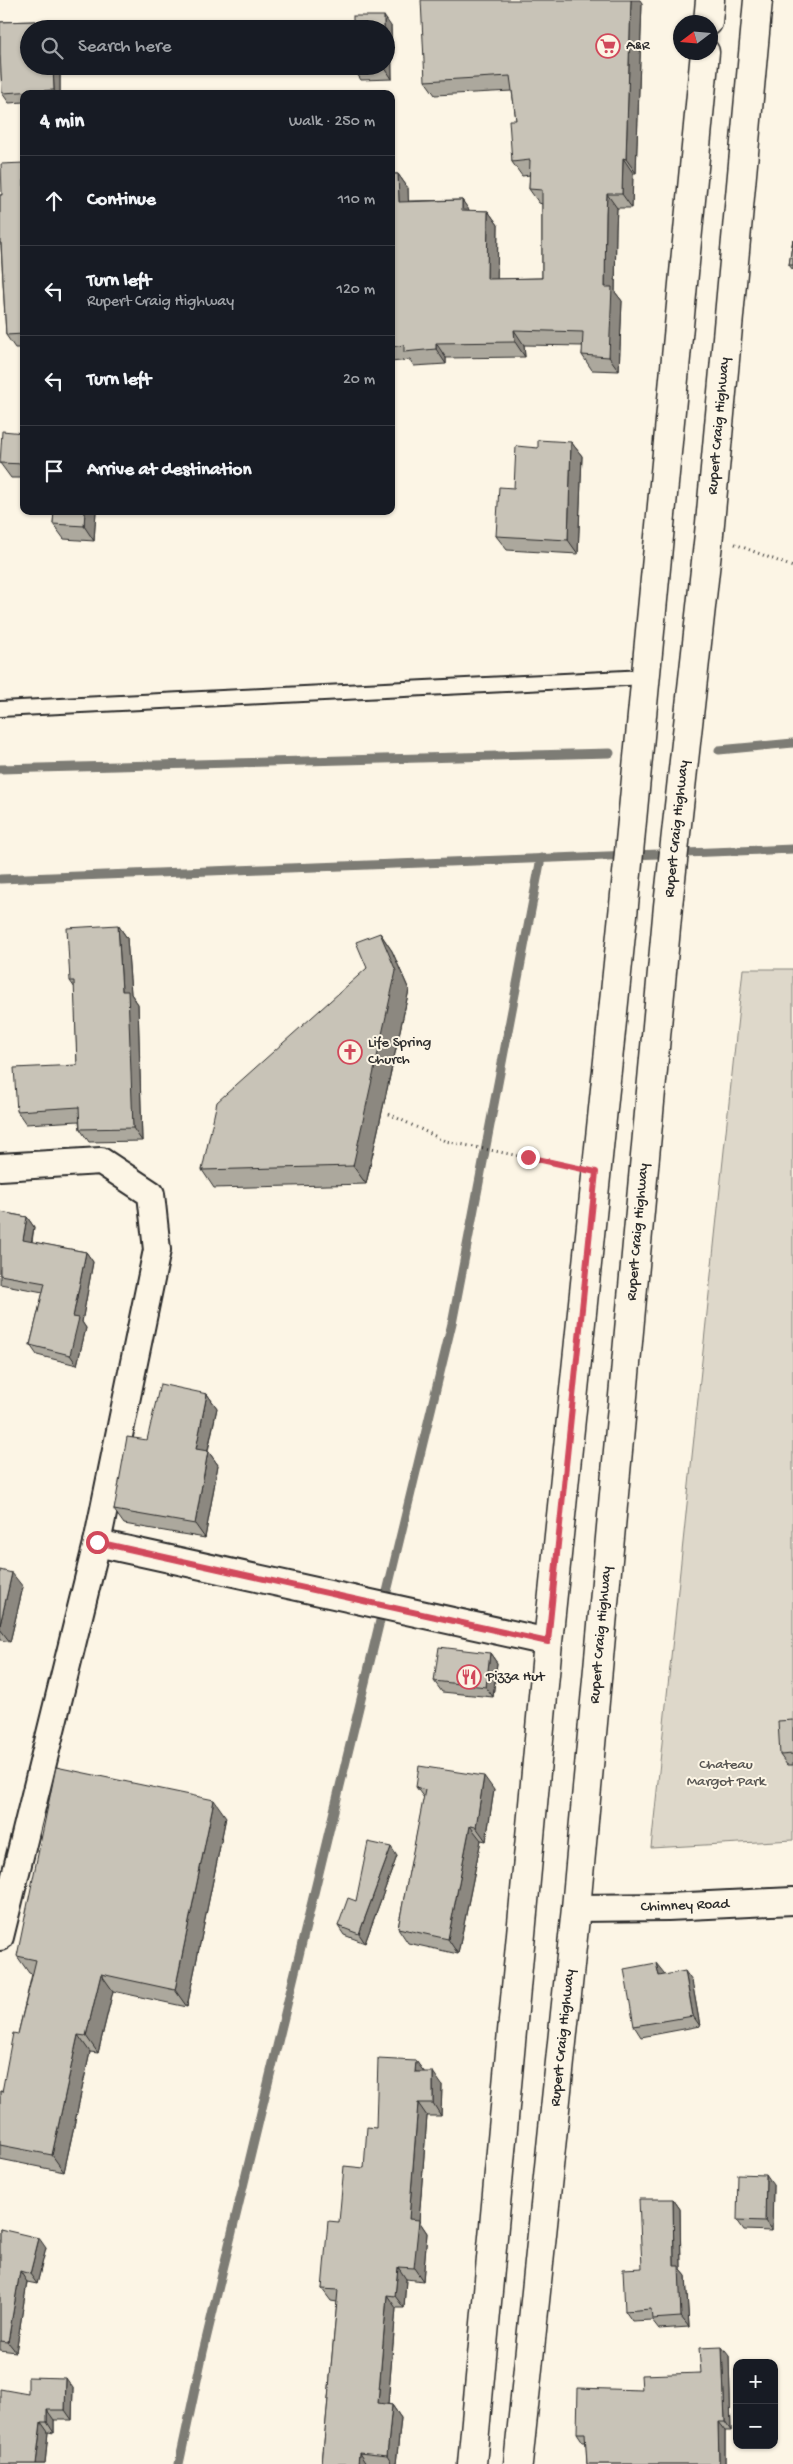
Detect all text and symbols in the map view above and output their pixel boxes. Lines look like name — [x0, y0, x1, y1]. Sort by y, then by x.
north arrow — [673, 15, 718, 60]
search box — [20, 20, 395, 75]
supermarket icon: A&R — [595, 33, 621, 59]
icon: search — [38, 34, 66, 62]
text: Search here — [78, 36, 172, 59]
place label: A&R — [626, 37, 651, 55]
text: 4 min — [40, 110, 84, 135]
text: Walk · 250 m — [289, 113, 375, 132]
icon: ahead — [40, 187, 68, 215]
text: Continue — [87, 189, 156, 212]
text: 110 m — [338, 191, 375, 210]
text: Turn left — [87, 270, 151, 293]
icon: left — [40, 277, 68, 305]
text: 120 m — [336, 281, 375, 300]
text: Rupert Craig Highway — [87, 293, 234, 312]
street label: Rupert Craig Highway — [704, 356, 734, 495]
icon: left — [40, 367, 68, 395]
text: Turn left — [87, 369, 151, 392]
text: 20 m — [343, 371, 375, 390]
icon: arrive — [40, 457, 68, 485]
text: Arrive at destination — [87, 459, 251, 482]
street label: Rupert Craig Highway — [661, 759, 693, 898]
place label: Life Spring Church — [368, 1034, 431, 1069]
church icon: Life Spring Church — [337, 1039, 363, 1065]
route end — [517, 1146, 540, 1169]
street label: Rupert Craig Highway — [623, 1162, 653, 1301]
route start — [86, 1531, 109, 1554]
street label: Rupert Craig Highway — [586, 1565, 616, 1704]
restaurant icon: Pizza Hut — [456, 1664, 482, 1690]
place label: Pizza Hut — [485, 1668, 546, 1686]
park label: Chateau Margot Park — [687, 1756, 767, 1791]
street label: Chimney Road — [640, 1895, 731, 1917]
street label: Rupert Craig Highway — [547, 1968, 579, 2107]
map controls — [733, 2359, 778, 2449]
button: + — [733, 2359, 778, 2404]
button: − — [733, 2404, 778, 2449]

